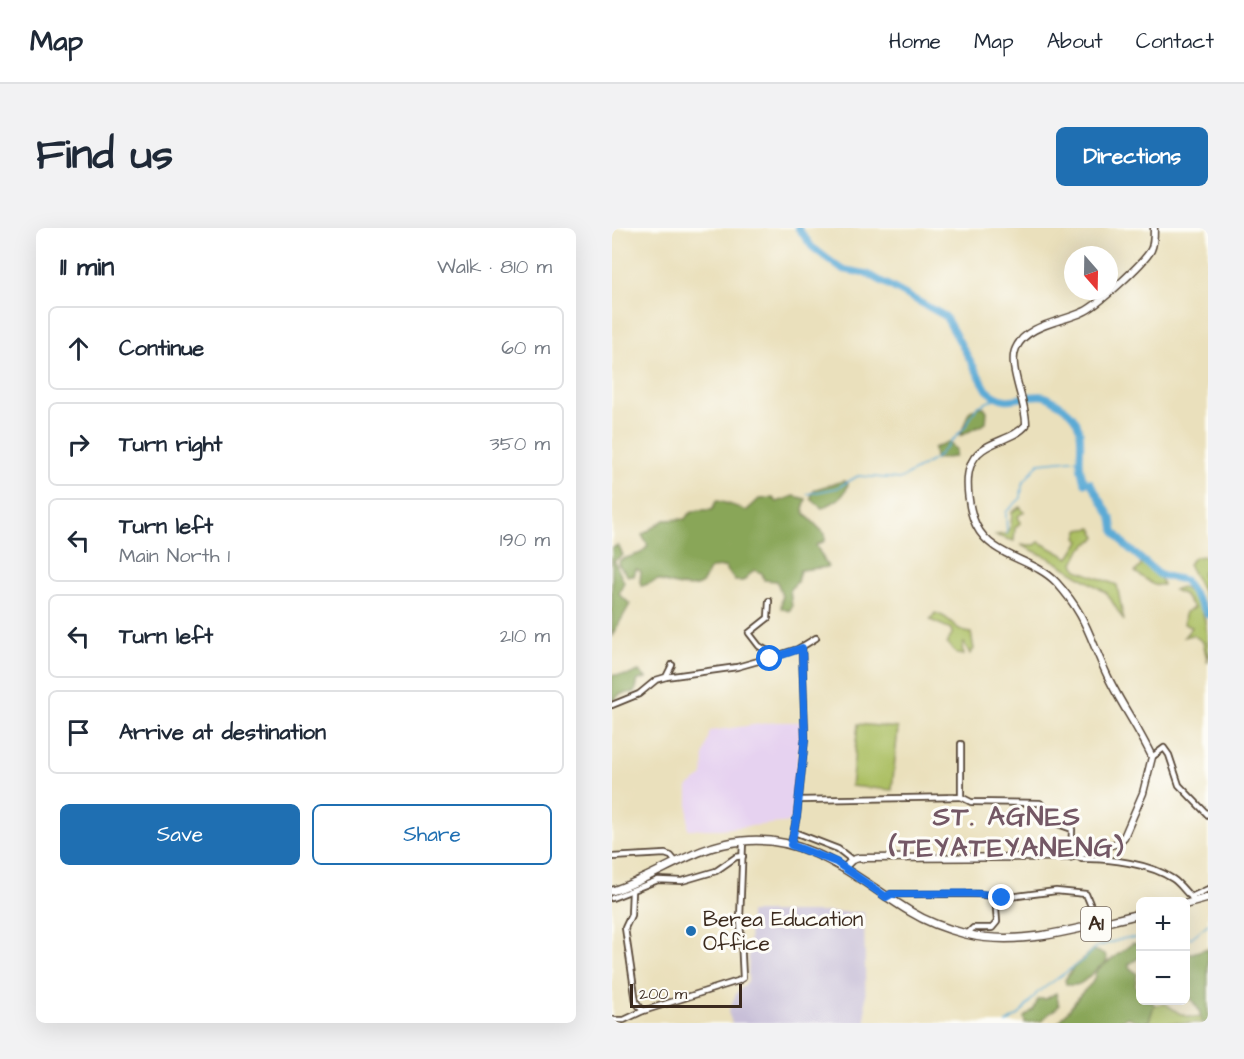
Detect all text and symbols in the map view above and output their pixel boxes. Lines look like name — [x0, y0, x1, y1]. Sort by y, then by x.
text: Map — [30, 22, 83, 61]
text: Home — [889, 27, 941, 56]
text: Map — [974, 27, 1014, 56]
text: About — [1047, 27, 1103, 56]
text: Contact — [1136, 27, 1214, 56]
text: Find us — [36, 127, 173, 185]
button: Directions — [1056, 127, 1208, 186]
north arrow — [1064, 246, 1118, 300]
text: 11 min — [60, 249, 114, 285]
text: Walk · 810 m — [437, 253, 552, 281]
icon: ahead — [62, 332, 95, 365]
text: Continue — [119, 333, 204, 364]
text: 60 m — [501, 334, 550, 362]
icon: right — [62, 428, 95, 461]
text: Turn right — [119, 429, 222, 460]
text: 350 m — [489, 430, 550, 458]
text: Turn left — [119, 511, 213, 542]
icon: left — [62, 524, 95, 557]
text: 190 m — [500, 526, 550, 554]
text: Main North 1 — [119, 542, 230, 570]
icon: left — [62, 620, 95, 653]
text: Turn left — [119, 621, 213, 652]
text: 210 m — [500, 622, 550, 650]
route start — [756, 645, 782, 671]
icon: arrive — [62, 716, 95, 749]
text: Arrive at destination — [119, 717, 326, 748]
district label: ST. AGNES (TEYATEYANENG) — [888, 798, 1125, 867]
button: Save — [60, 804, 300, 865]
button: Share — [312, 804, 552, 865]
route end — [988, 884, 1014, 910]
map controls — [1136, 897, 1190, 1005]
button: + — [1136, 897, 1190, 951]
place label: Berea Education Office — [703, 905, 863, 958]
road number: A1 — [1081, 907, 1111, 941]
marker: Berea Education Office — [684, 924, 698, 938]
button: − — [1136, 951, 1190, 1005]
scale bar — [630, 981, 742, 1008]
text: 200 m — [639, 983, 687, 1005]

